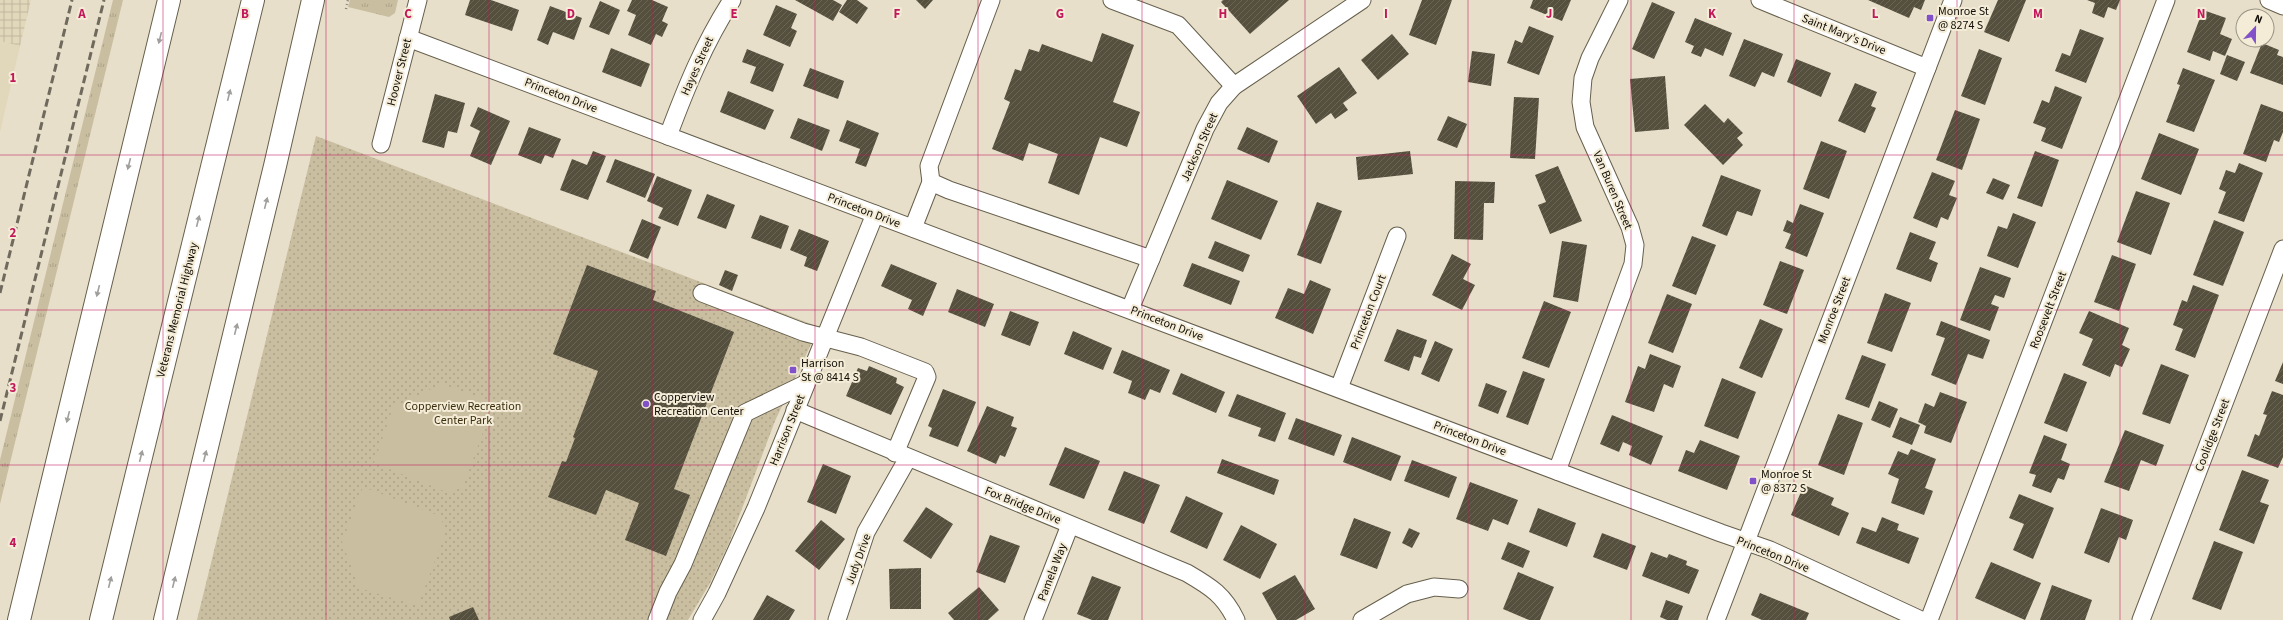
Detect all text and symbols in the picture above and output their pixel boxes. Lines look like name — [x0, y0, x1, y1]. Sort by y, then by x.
place label: Monroe St @ 8274 S — [1938, 3, 1989, 34]
text: A — [77, 5, 86, 23]
text: B — [241, 5, 249, 23]
text: C — [404, 5, 412, 23]
text: D — [567, 5, 575, 23]
text: E — [730, 5, 738, 23]
text: F — [894, 5, 901, 23]
text: G — [1056, 5, 1064, 23]
text: H — [1219, 5, 1227, 23]
text: I — [1384, 5, 1388, 23]
text: J — [1546, 5, 1552, 23]
text: K — [1708, 5, 1717, 23]
text: L — [1872, 5, 1879, 23]
text: M — [2033, 5, 2043, 23]
text: N — [2197, 5, 2205, 23]
north arrow — [2235, 8, 2275, 48]
street label: Saint Mary's Drive — [1799, 10, 1889, 59]
text: N — [2252, 11, 2265, 28]
marker: Monroe St @ 8274 S — [1925, 13, 1935, 23]
one-way arrow — [156, 32, 162, 44]
street label: Hayes Street — [677, 34, 718, 98]
street label: Hoover Street — [383, 37, 416, 108]
text: 1 — [10, 69, 17, 87]
street label: Princeton Drive — [522, 74, 600, 117]
one-way arrow — [227, 88, 233, 101]
street label: Jackson Street — [1177, 110, 1222, 184]
street label: Van Buren Street — [1588, 148, 1637, 232]
one-way arrow — [126, 158, 132, 170]
street label: Princeton Drive — [825, 189, 903, 232]
one-way arrow — [264, 197, 270, 209]
one-way arrow — [196, 215, 202, 227]
text: 2 — [10, 224, 17, 242]
street label: Veterans Memorial Highway — [152, 240, 203, 380]
street label: Roosevelt Street — [2026, 269, 2071, 351]
street label: Princeton Court — [1346, 272, 1391, 352]
street label: Monroe Street — [1814, 274, 1855, 346]
one-way arrow — [95, 284, 101, 297]
street label: Princeton Drive — [1128, 302, 1206, 345]
one-way arrow — [233, 323, 239, 336]
place label: Harrison St @ 8414 S — [801, 355, 859, 386]
marker: Harrison St @ 8414 S — [788, 365, 798, 375]
text: 3 — [10, 379, 17, 397]
place label: Copperview Recreation Center — [654, 389, 745, 420]
street label: Harrison Street — [765, 392, 810, 468]
street label: Coolidge Street — [2191, 396, 2234, 474]
park label: Copperview Recreation Center Park — [405, 398, 521, 429]
marker: Copperview Recreation Center — [641, 399, 651, 409]
one-way arrow — [65, 411, 71, 423]
street label: Princeton Drive — [1431, 417, 1509, 460]
one-way arrow — [138, 450, 144, 462]
one-way arrow — [202, 450, 208, 462]
place label: Monroe St @ 8372 S — [1761, 466, 1812, 497]
marker: Monroe St @ 8372 S — [1748, 476, 1758, 486]
street label: Fox Bridge Drive — [982, 482, 1064, 529]
street label: Judy Drive — [841, 531, 876, 587]
street label: Princeton Drive — [1734, 532, 1812, 577]
text: 4 — [10, 534, 17, 552]
street label: Pamela Way — [1034, 540, 1071, 604]
one-way arrow — [107, 576, 113, 588]
one-way arrow — [171, 576, 177, 588]

